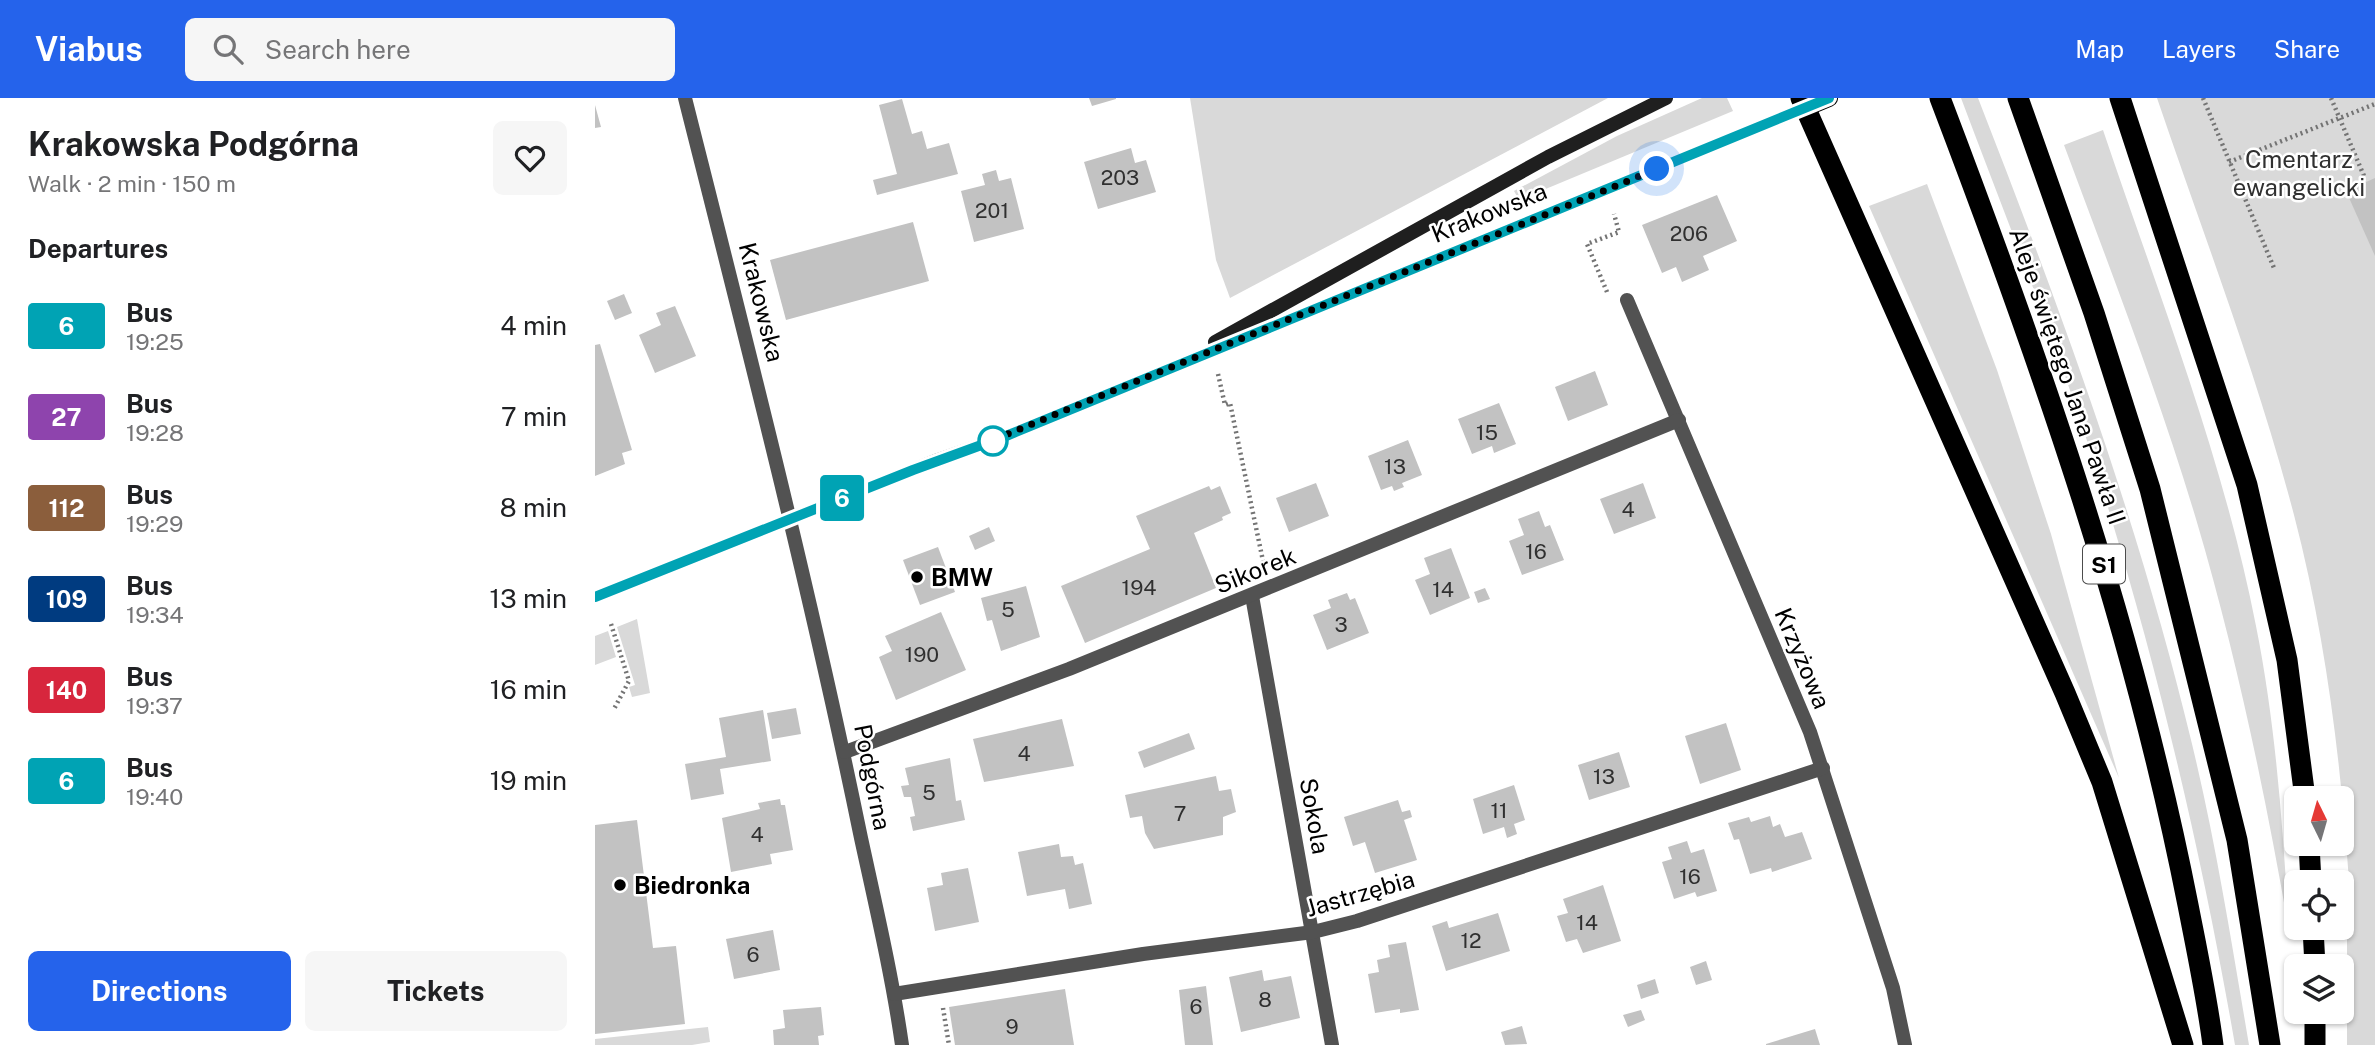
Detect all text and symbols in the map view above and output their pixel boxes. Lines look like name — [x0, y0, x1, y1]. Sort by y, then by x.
search box — [185, 18, 675, 81]
text: Viabus — [35, 30, 143, 68]
icon: search — [209, 30, 247, 68]
text: Search here — [265, 34, 411, 65]
text: Map — [2075, 35, 2124, 63]
text: Layers — [2162, 35, 2236, 63]
text: Share — [2274, 35, 2340, 63]
button: heart — [493, 121, 567, 195]
text: Krakowska Podgórna — [28, 125, 359, 163]
park label: Cmentarz ewangelicki — [2233, 145, 2365, 201]
your location — [1639, 151, 1674, 186]
house number: 203 — [1101, 165, 1139, 190]
text: Walk · 2 min · 150 m — [28, 170, 236, 197]
street label: Krakowska — [1427, 176, 1551, 248]
house number: 201 — [975, 198, 1009, 223]
house number: 206 — [1670, 221, 1708, 246]
street label: Aleje świętego Jana Pawła II — [2004, 224, 2132, 528]
text: Departures — [28, 233, 168, 264]
street label: Krakowska — [734, 239, 790, 365]
text: Bus — [126, 297, 173, 328]
text: 4 min — [500, 310, 567, 341]
text: 6 — [59, 312, 74, 340]
text: 19:25 — [126, 328, 184, 355]
text: Bus — [126, 388, 173, 419]
text: 7 min — [501, 401, 567, 432]
text: 27 — [51, 403, 82, 431]
text: 19:28 — [126, 419, 184, 446]
house number: 15 — [1476, 420, 1498, 445]
unlabelled marker — [978, 426, 1008, 456]
house number: 13 — [1384, 454, 1406, 479]
line badge: 6 — [819, 475, 865, 521]
text: Bus — [126, 479, 173, 510]
text: 6 — [834, 484, 850, 512]
text: 8 min — [500, 492, 567, 523]
text: 112 — [49, 494, 84, 522]
house number: 4 — [1621, 497, 1635, 522]
text: 19:29 — [126, 510, 183, 537]
house number: 16 — [1525, 539, 1547, 564]
street label: Sikorek — [1210, 541, 1300, 599]
road number: S1 — [2083, 544, 2125, 584]
place label: BMW — [931, 563, 993, 591]
marker: BMW — [909, 569, 925, 585]
text: Bus — [126, 570, 173, 601]
house number: 194 — [1122, 575, 1156, 600]
house number: 14 — [1432, 577, 1454, 602]
text: 13 min — [490, 583, 567, 614]
text: 109 — [46, 585, 87, 613]
house number: 5 — [1001, 597, 1015, 622]
text: 19:34 — [126, 601, 184, 628]
street label: Krzyżowa — [1769, 603, 1837, 713]
house number: 3 — [1334, 612, 1348, 637]
house number: 190 — [905, 642, 939, 667]
text: Bus — [126, 661, 173, 692]
text: 16 min — [490, 674, 567, 705]
text: 140 — [46, 676, 87, 704]
text: 19:37 — [126, 692, 183, 719]
street label: Podgórna — [849, 722, 897, 832]
house number: 4 — [1017, 741, 1031, 766]
text: Bus — [126, 752, 173, 783]
house number: 13 — [1593, 764, 1615, 789]
text: 19 min — [490, 765, 567, 796]
text: 6 — [59, 767, 74, 795]
street label: Sokola — [1295, 776, 1335, 856]
house number: 5 — [922, 780, 936, 805]
text: 19:40 — [126, 783, 183, 810]
north arrow — [2284, 786, 2354, 856]
map controls — [2284, 786, 2354, 1024]
house number: 11 — [1490, 798, 1508, 823]
house number: 7 — [1174, 801, 1186, 826]
house number: 4 — [750, 822, 764, 847]
street label: Jastrzębia — [1302, 864, 1418, 922]
house number: 16 — [1679, 864, 1701, 889]
button: locate — [2284, 870, 2354, 940]
place label: Biedronka — [634, 871, 750, 899]
marker: Biedronka — [612, 877, 628, 893]
house number: 14 — [1576, 910, 1598, 935]
house number: 12 — [1460, 928, 1482, 953]
house number: 6 — [746, 942, 760, 967]
button: Directions — [28, 951, 291, 1031]
button: Tickets — [305, 951, 567, 1031]
button: layers — [2284, 954, 2354, 1024]
house number: 8 — [1258, 987, 1272, 1012]
house number: 6 — [1189, 994, 1203, 1019]
house number: 9 — [1005, 1014, 1019, 1039]

